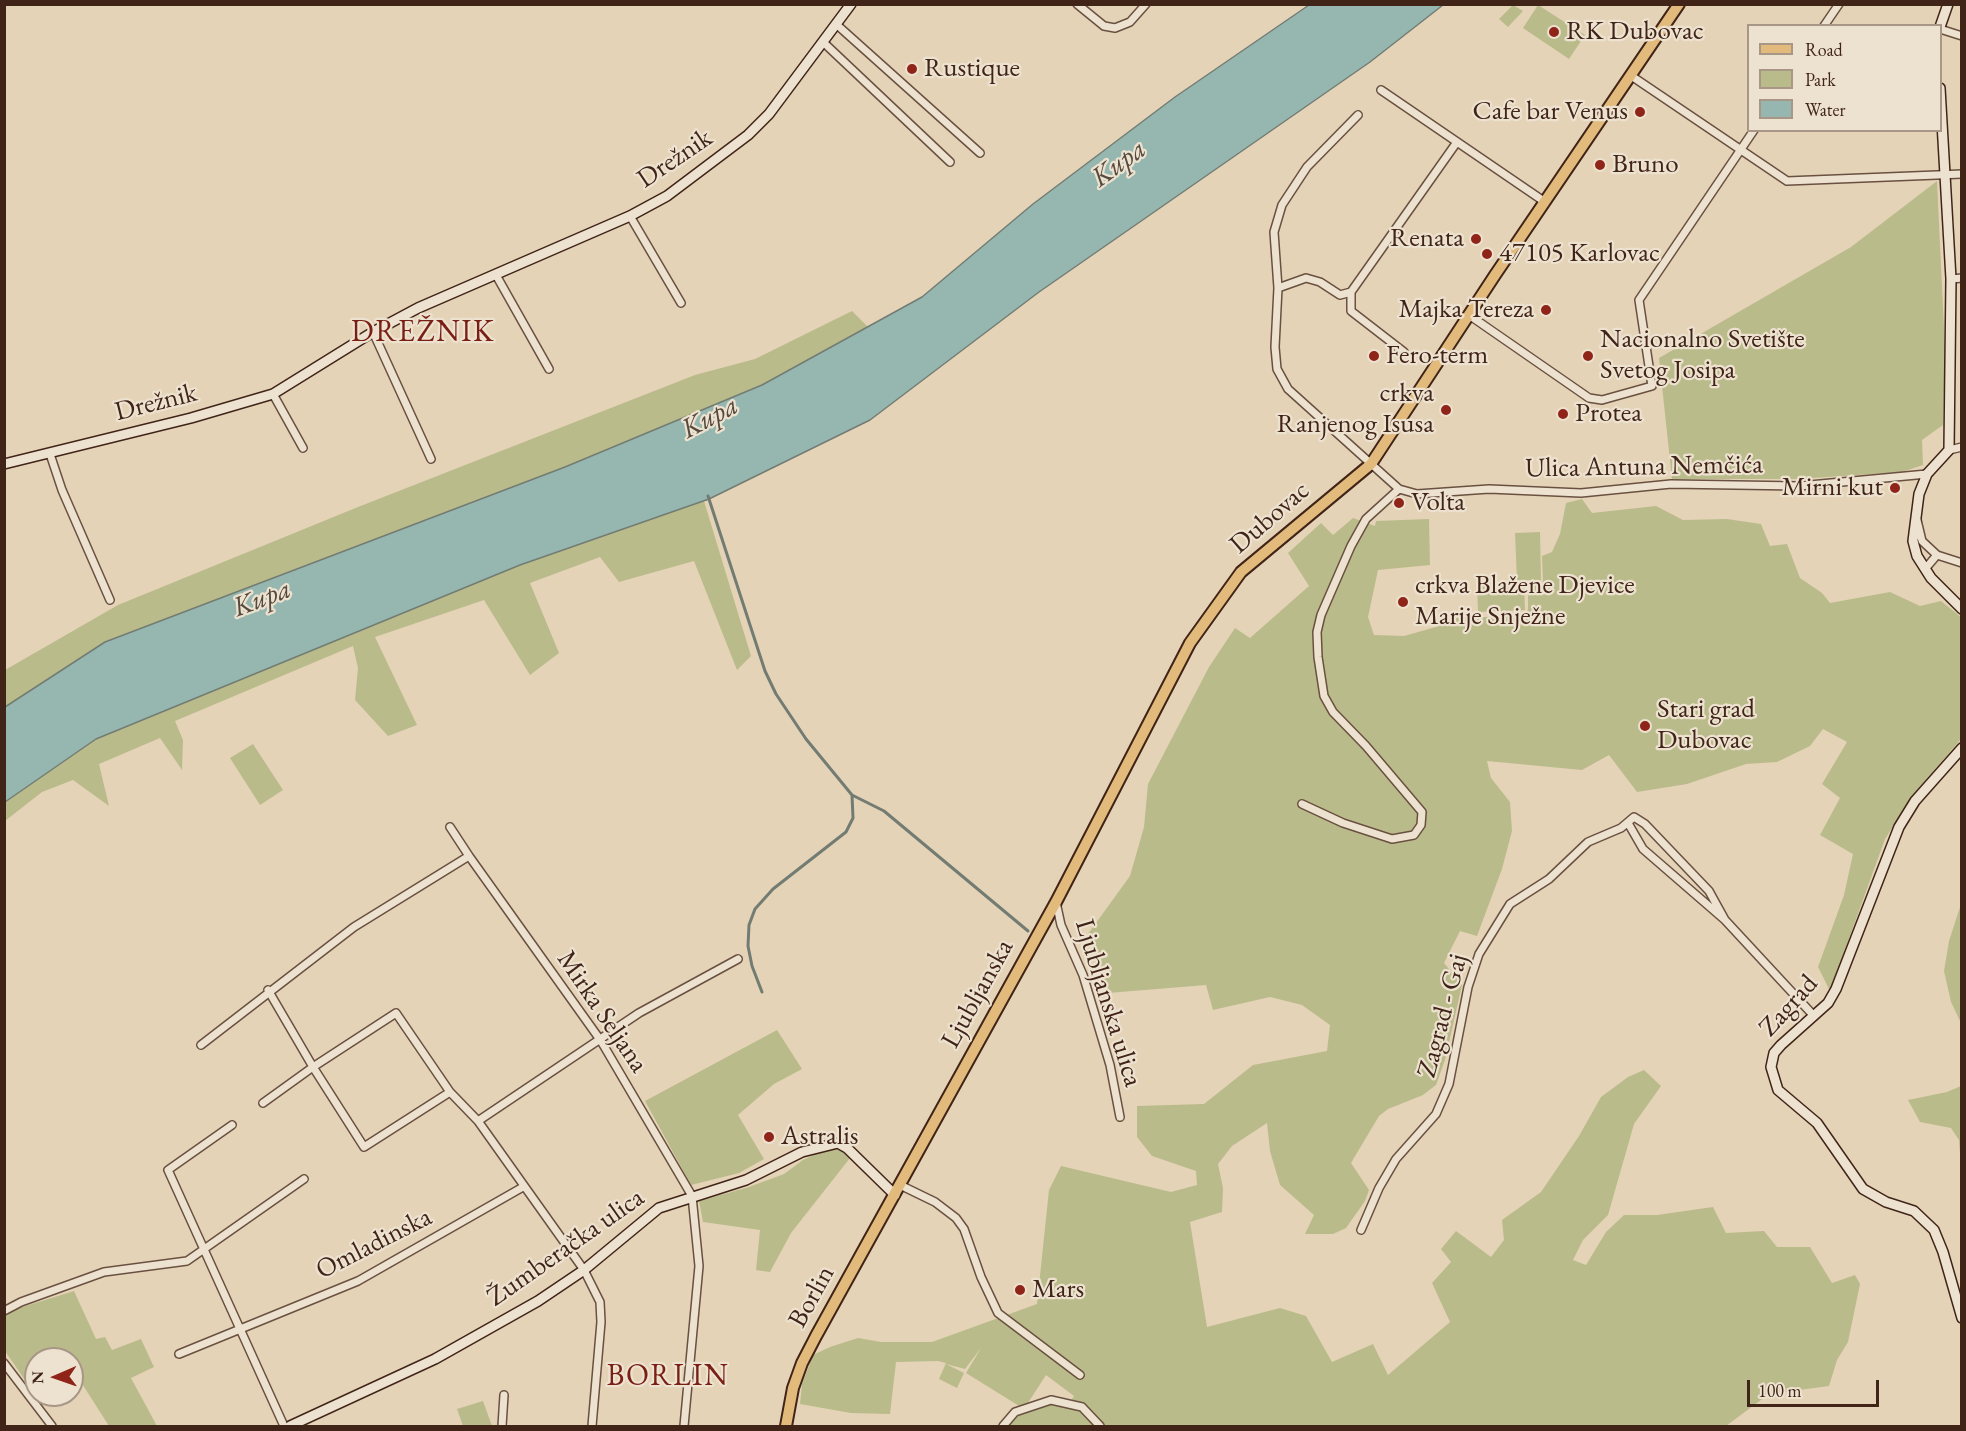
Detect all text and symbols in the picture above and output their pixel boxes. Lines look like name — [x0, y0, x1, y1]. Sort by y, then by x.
place label: RK Dubovac — [1566, 16, 1704, 48]
legend — [1747, 24, 1942, 132]
marker: RK Dubovac — [1547, 25, 1561, 39]
text: Road — [1805, 38, 1843, 61]
place label: Rustique — [924, 53, 1020, 85]
marker: Rustique — [905, 62, 919, 76]
text: Park — [1805, 68, 1836, 91]
place label: Cafe bar Venus — [1472, 96, 1628, 128]
text: Water — [1805, 98, 1846, 121]
marker: Cafe bar Venus — [1633, 105, 1647, 119]
street label: Drežnik — [631, 122, 719, 196]
water label: Kupa — [1085, 133, 1153, 195]
place label: Bruno — [1612, 149, 1679, 181]
marker: Bruno — [1593, 158, 1607, 172]
place label: Renata — [1390, 223, 1464, 255]
marker: Renata — [1469, 232, 1483, 246]
place label: 47105 Karlovac — [1499, 238, 1660, 270]
marker: 47105 Karlovac — [1480, 247, 1494, 261]
place label: Majka Tereza — [1398, 294, 1534, 326]
marker: Majka Tereza — [1539, 303, 1553, 317]
district label: DREŽNIK — [351, 315, 495, 351]
place label: Nacionalno Svetište Svetog Josipa — [1600, 324, 1805, 387]
place label: Fero-term — [1386, 340, 1488, 372]
marker: Fero-term — [1367, 349, 1381, 363]
marker: Nacionalno Svetište Svetog Josipa — [1581, 349, 1595, 363]
street label: Drežnik — [112, 377, 200, 429]
place label: crkva Ranjenog Isusa — [1277, 378, 1434, 441]
water label: Kupa — [676, 389, 744, 447]
place label: Protea — [1575, 398, 1642, 430]
marker: crkva Ranjenog Isusa — [1439, 403, 1453, 417]
marker: Protea — [1556, 407, 1570, 421]
street label: Ulica Antuna Nemčića — [1525, 449, 1763, 485]
place label: Mirni kut — [1781, 472, 1883, 504]
street label: Dubovac — [1224, 475, 1316, 561]
marker: Mirni kut — [1888, 481, 1902, 495]
place label: Volta — [1411, 487, 1465, 519]
marker: Volta — [1392, 496, 1406, 510]
place label: crkva Blažene Djevice Marije Snježne — [1415, 570, 1635, 633]
water label: Kupa — [228, 573, 296, 625]
marker: crkva Blažene Djevice Marije Snježne — [1396, 595, 1410, 609]
place label: Stari grad Dubovac — [1657, 694, 1755, 757]
marker: Stari grad Dubovac — [1638, 719, 1652, 733]
street label: Ljubljanska ulica — [1067, 915, 1149, 1091]
street label: Ljubljanska — [935, 934, 1021, 1054]
street label: Mirka Seljana — [549, 945, 655, 1079]
street label: Zagrad - Gaj — [1411, 951, 1475, 1081]
street label: Zagrad — [1753, 968, 1825, 1044]
place label: Astralis — [781, 1121, 858, 1153]
marker: Astralis — [762, 1130, 776, 1144]
street label: Žumberačka ulica — [481, 1182, 651, 1314]
street label: Omladinska — [311, 1201, 437, 1287]
street label: Borlin — [782, 1260, 842, 1334]
place label: Mars — [1032, 1274, 1084, 1306]
marker: Mars — [1013, 1283, 1027, 1297]
north arrow — [24, 1347, 84, 1407]
district label: BORLIN — [607, 1359, 729, 1395]
scale bar — [1750, 1368, 1882, 1406]
text: N — [27, 1371, 48, 1384]
text: 100 m — [1758, 1379, 1802, 1402]

